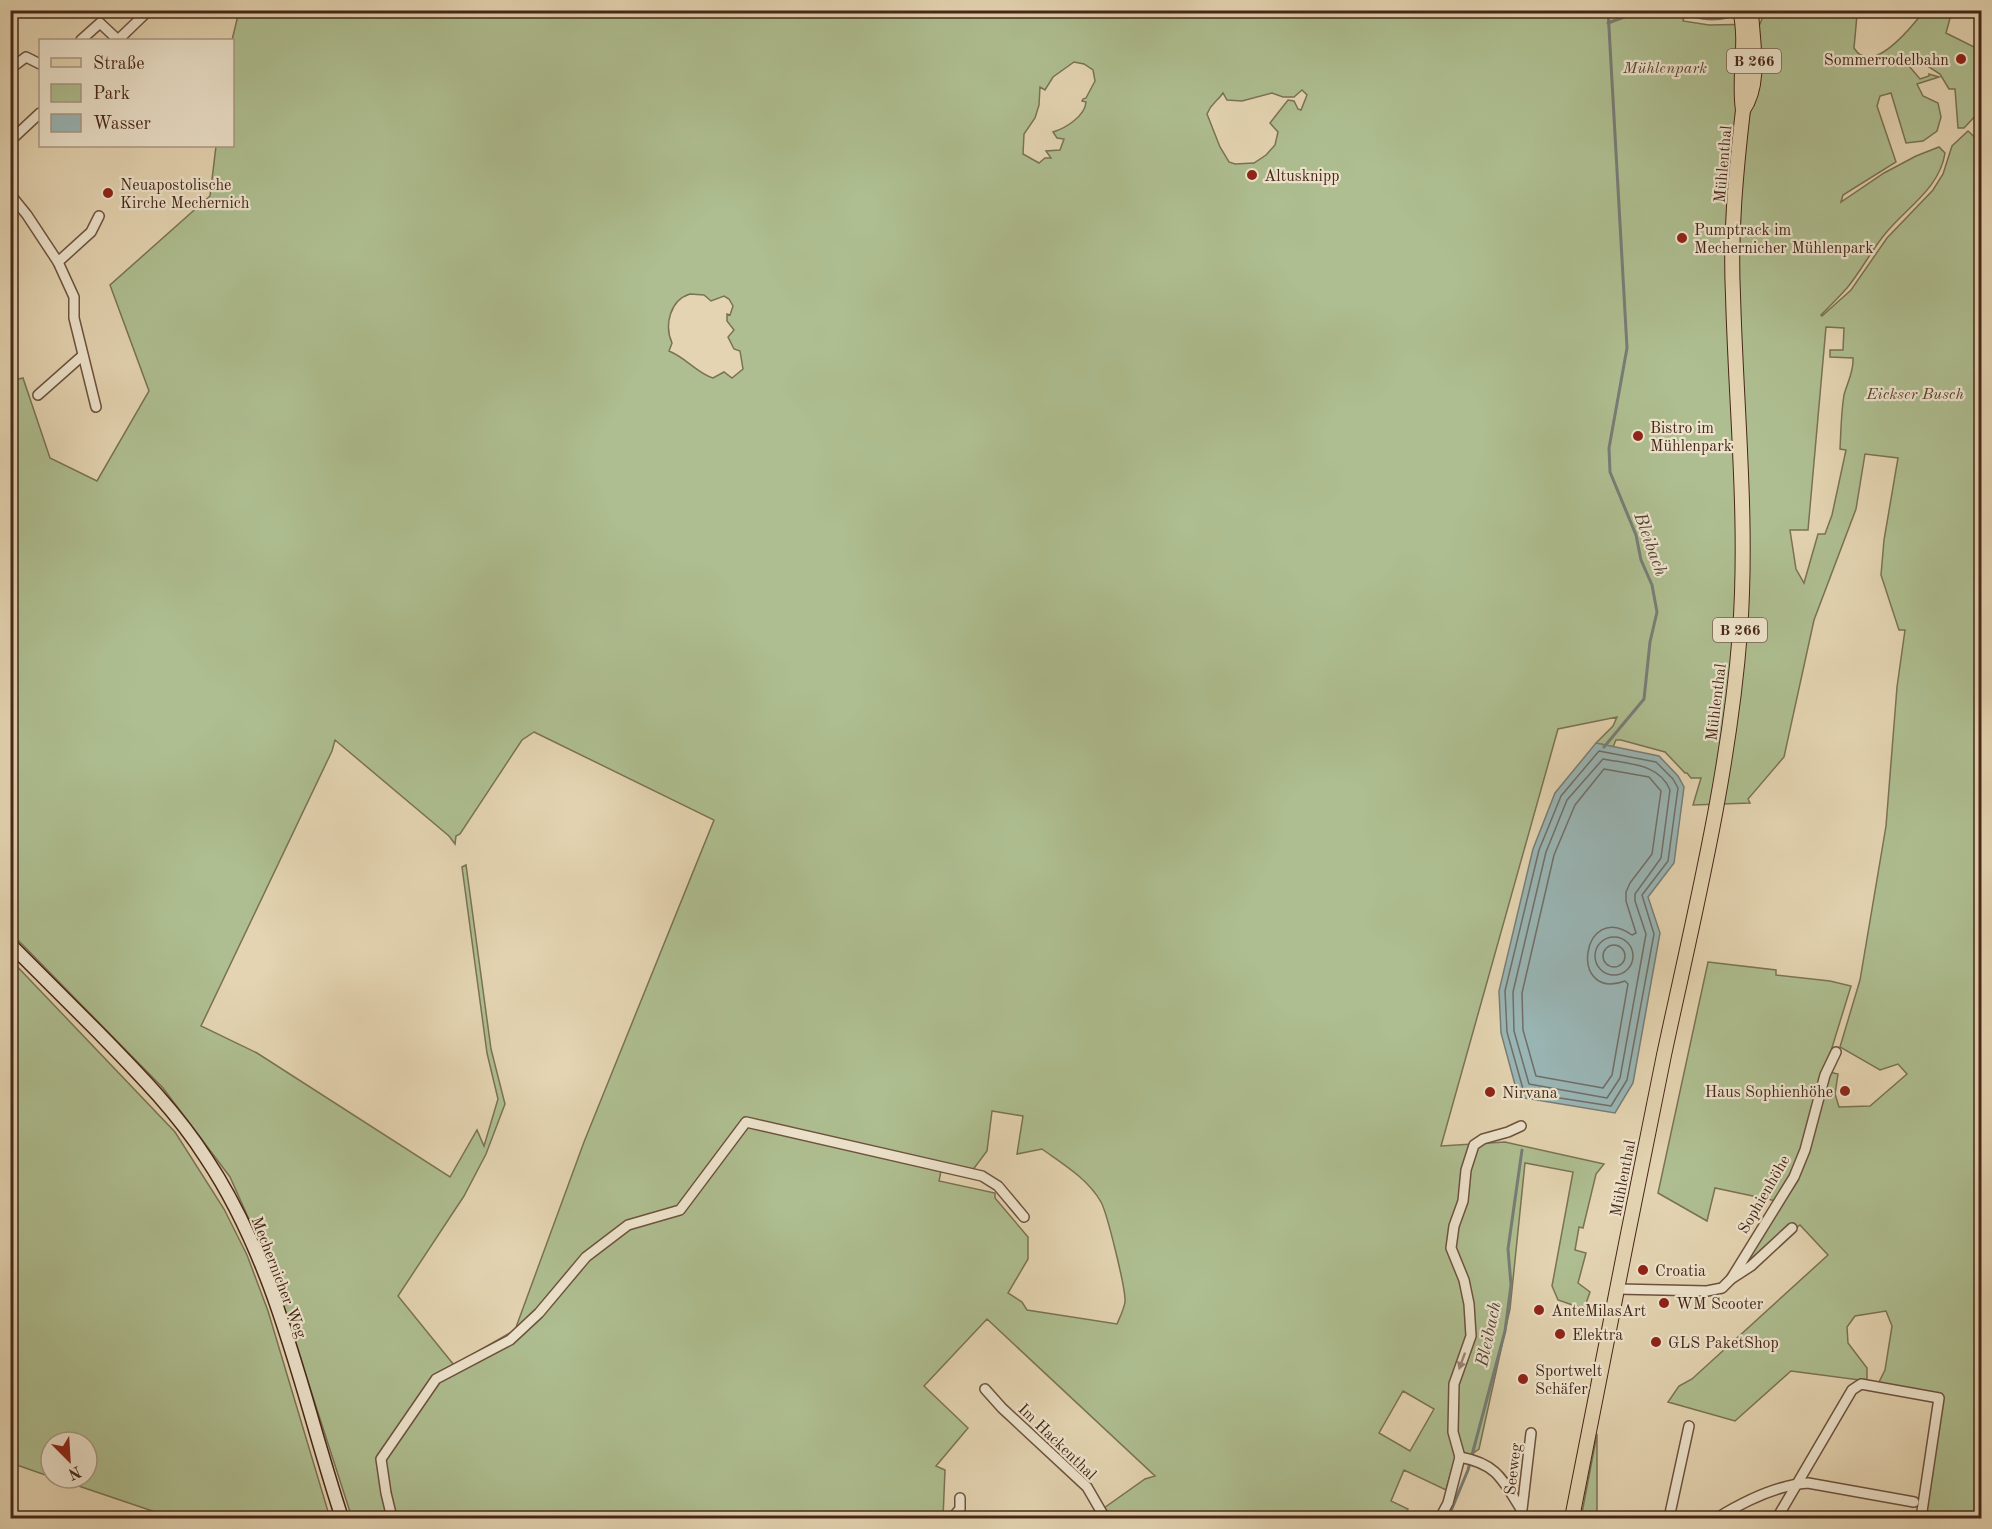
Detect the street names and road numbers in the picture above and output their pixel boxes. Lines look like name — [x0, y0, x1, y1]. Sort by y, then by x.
road number: B 266 — [1727, 49, 1781, 73]
street label: Mühlenthal — [1713, 125, 1735, 203]
road number: B 266 — [1713, 618, 1767, 642]
street label: Mühlenthal — [1704, 663, 1730, 742]
street label: Mühlenthal — [1609, 1139, 1639, 1218]
street label: Sophienhöhe — [1736, 1153, 1794, 1237]
street label: Mechernicher Weg — [248, 1215, 309, 1341]
street label: Im Hackenthal — [1014, 1401, 1099, 1484]
street label: Seeweg — [1503, 1442, 1525, 1496]

